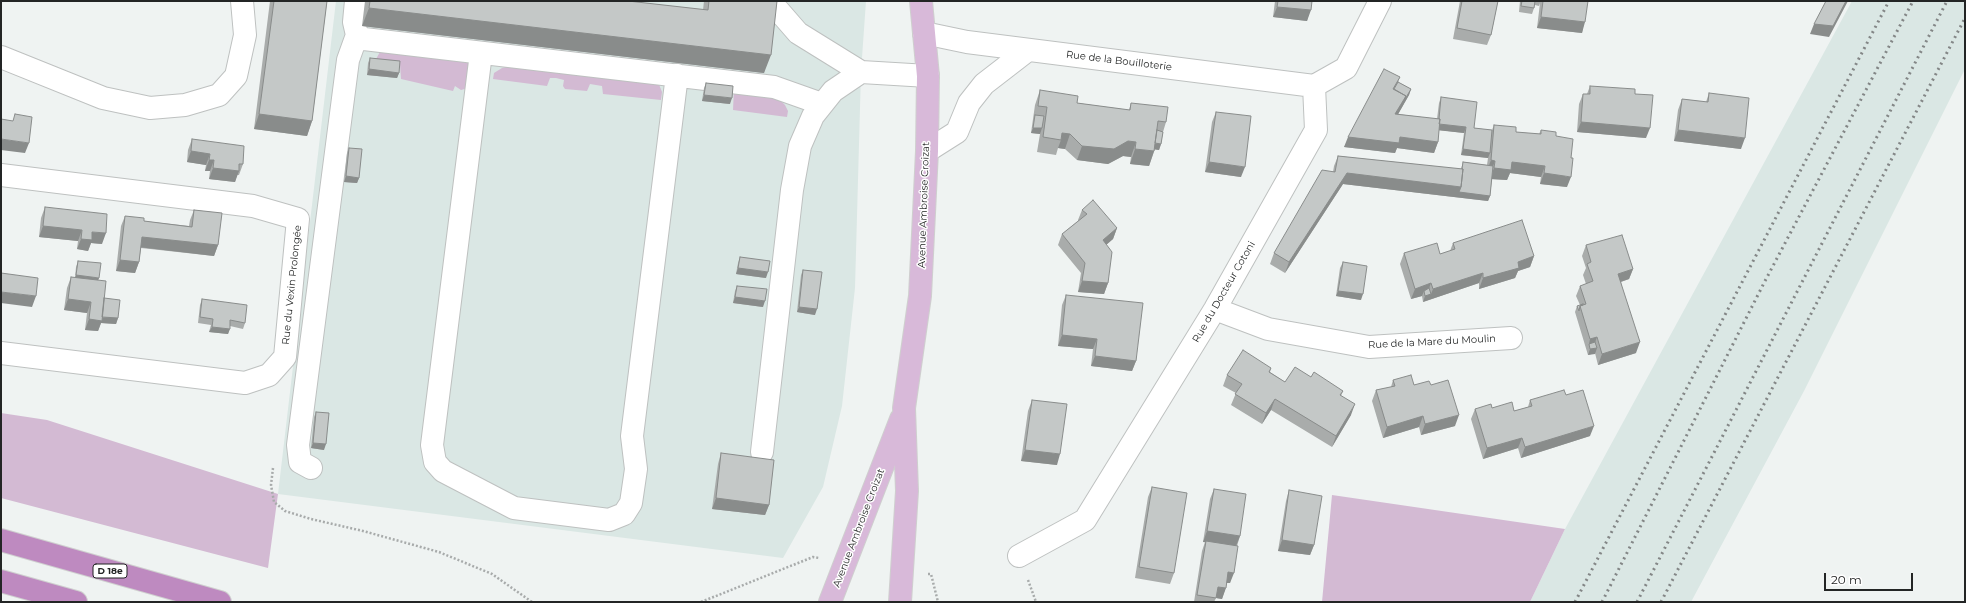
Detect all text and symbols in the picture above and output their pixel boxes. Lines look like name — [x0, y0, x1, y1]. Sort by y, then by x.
street label: Rue de la Bouilloterie — [1065, 49, 1173, 73]
street label: Avenue Ambroise Croizat — [916, 142, 932, 268]
street label: Rue du Vexin Prolongée — [280, 225, 304, 345]
street label: Rue du Docteur Cotoni — [1190, 239, 1258, 345]
street label: Rue de la Mare du Moulin — [1368, 333, 1496, 351]
street label: Avenue Ambroise Croizat — [831, 467, 887, 589]
road number: D 18e — [93, 564, 127, 578]
scale bar — [1826, 565, 1915, 591]
text: 20 m — [1831, 572, 1862, 587]

